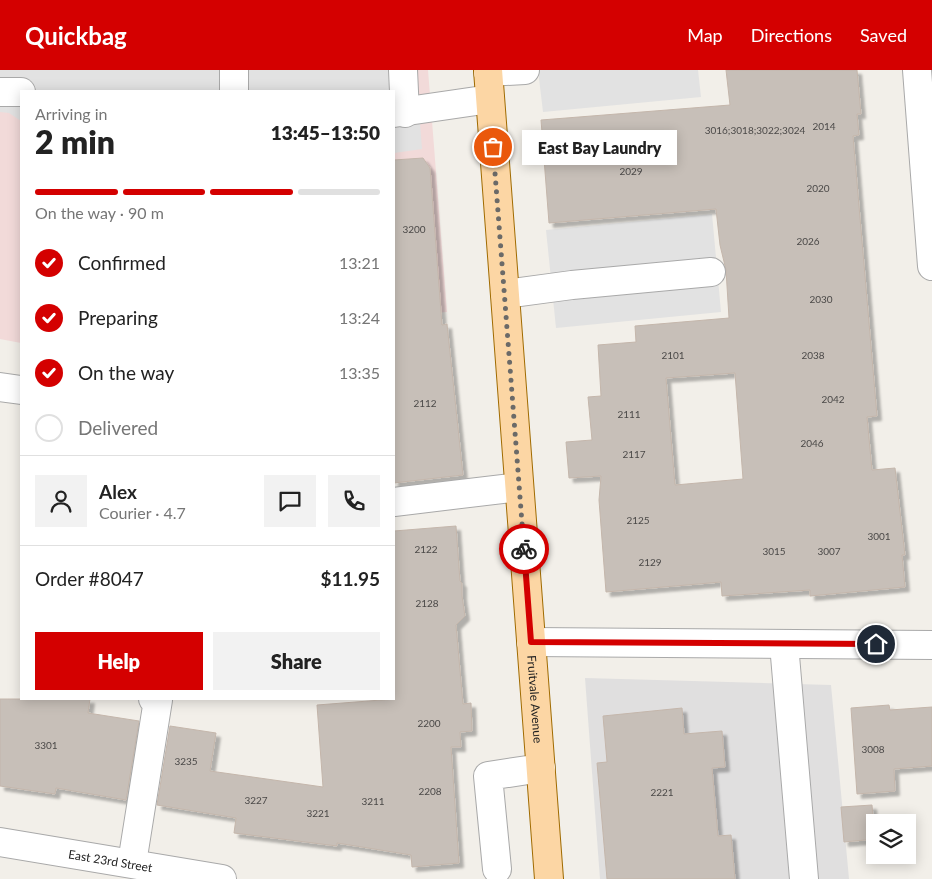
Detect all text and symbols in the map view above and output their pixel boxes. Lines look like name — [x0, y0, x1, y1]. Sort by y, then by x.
text: Quickbag — [25, 21, 127, 50]
text: Map — [687, 24, 723, 46]
text: Directions — [751, 24, 832, 46]
text: Saved — [860, 24, 907, 46]
text: Arriving in — [35, 104, 108, 123]
house number: 2014 — [812, 120, 836, 132]
text: 13:45–13:50 — [271, 121, 380, 144]
text: 2 min — [35, 122, 115, 161]
house number: 3016;3018;3022;3024 — [705, 124, 806, 136]
pin — [472, 126, 514, 168]
callout: East Bay Laundry — [523, 130, 678, 164]
icon: bag — [479, 133, 507, 161]
text: East Bay Laundry — [538, 138, 661, 157]
house number: 2029 — [619, 165, 643, 177]
house number: 2020 — [806, 182, 830, 194]
text: On the way · 90 m — [35, 203, 164, 222]
house number: 3200 — [402, 223, 426, 235]
house number: 2026 — [796, 235, 820, 247]
icon: check — [35, 249, 63, 277]
text: Confirmed — [78, 251, 166, 274]
text: 13:21 — [339, 253, 380, 272]
house number: 2030 — [809, 293, 833, 305]
icon: check — [35, 304, 63, 332]
text: Preparing — [78, 306, 158, 329]
text: 13:24 — [339, 308, 380, 327]
house number: 2101 — [661, 349, 685, 361]
house number: 2038 — [801, 349, 825, 361]
icon: check — [35, 359, 63, 387]
text: On the way — [78, 361, 174, 384]
text: 13:35 — [339, 363, 380, 382]
house number: 2042 — [821, 393, 845, 405]
house number: 2112 — [413, 397, 437, 409]
house number: 2111 — [617, 408, 641, 420]
text: Delivered — [78, 416, 158, 439]
house number: 2046 — [800, 437, 824, 449]
house number: 2117 — [622, 448, 646, 460]
button: person — [35, 475, 87, 527]
button: chat — [264, 475, 316, 527]
button: phone — [328, 475, 380, 527]
text: Alex — [99, 480, 137, 503]
text: Courier · 4.7 — [99, 503, 186, 522]
house number: 2125 — [626, 514, 650, 526]
courier — [499, 524, 549, 574]
house number: 3001 — [867, 530, 891, 542]
icon: bike — [510, 535, 538, 563]
house number: 2122 — [414, 543, 438, 555]
house number: 3015 — [762, 545, 786, 557]
house number: 3007 — [817, 545, 841, 557]
house number: 2129 — [638, 556, 662, 568]
text: Order #8047 — [35, 567, 144, 590]
text: $11.95 — [320, 567, 380, 590]
house number: 2128 — [415, 597, 439, 609]
pin — [855, 623, 897, 665]
icon: home — [862, 630, 890, 658]
button: Help — [35, 632, 203, 690]
button: Share — [213, 632, 380, 690]
street label: Fruitvale Avenue — [525, 655, 546, 744]
house number: 2200 — [417, 717, 441, 729]
house number: 3301 — [34, 739, 58, 751]
house number: 3008 — [861, 743, 885, 755]
house number: 3235 — [174, 755, 198, 767]
house number: 2208 — [418, 785, 442, 797]
house number: 2221 — [650, 786, 674, 798]
house number: 3227 — [244, 794, 268, 806]
house number: 3211 — [361, 795, 385, 807]
house number: 3221 — [306, 807, 330, 819]
map controls — [866, 814, 916, 864]
button: layers — [866, 814, 916, 864]
street label: East 23rd Street — [67, 846, 154, 875]

